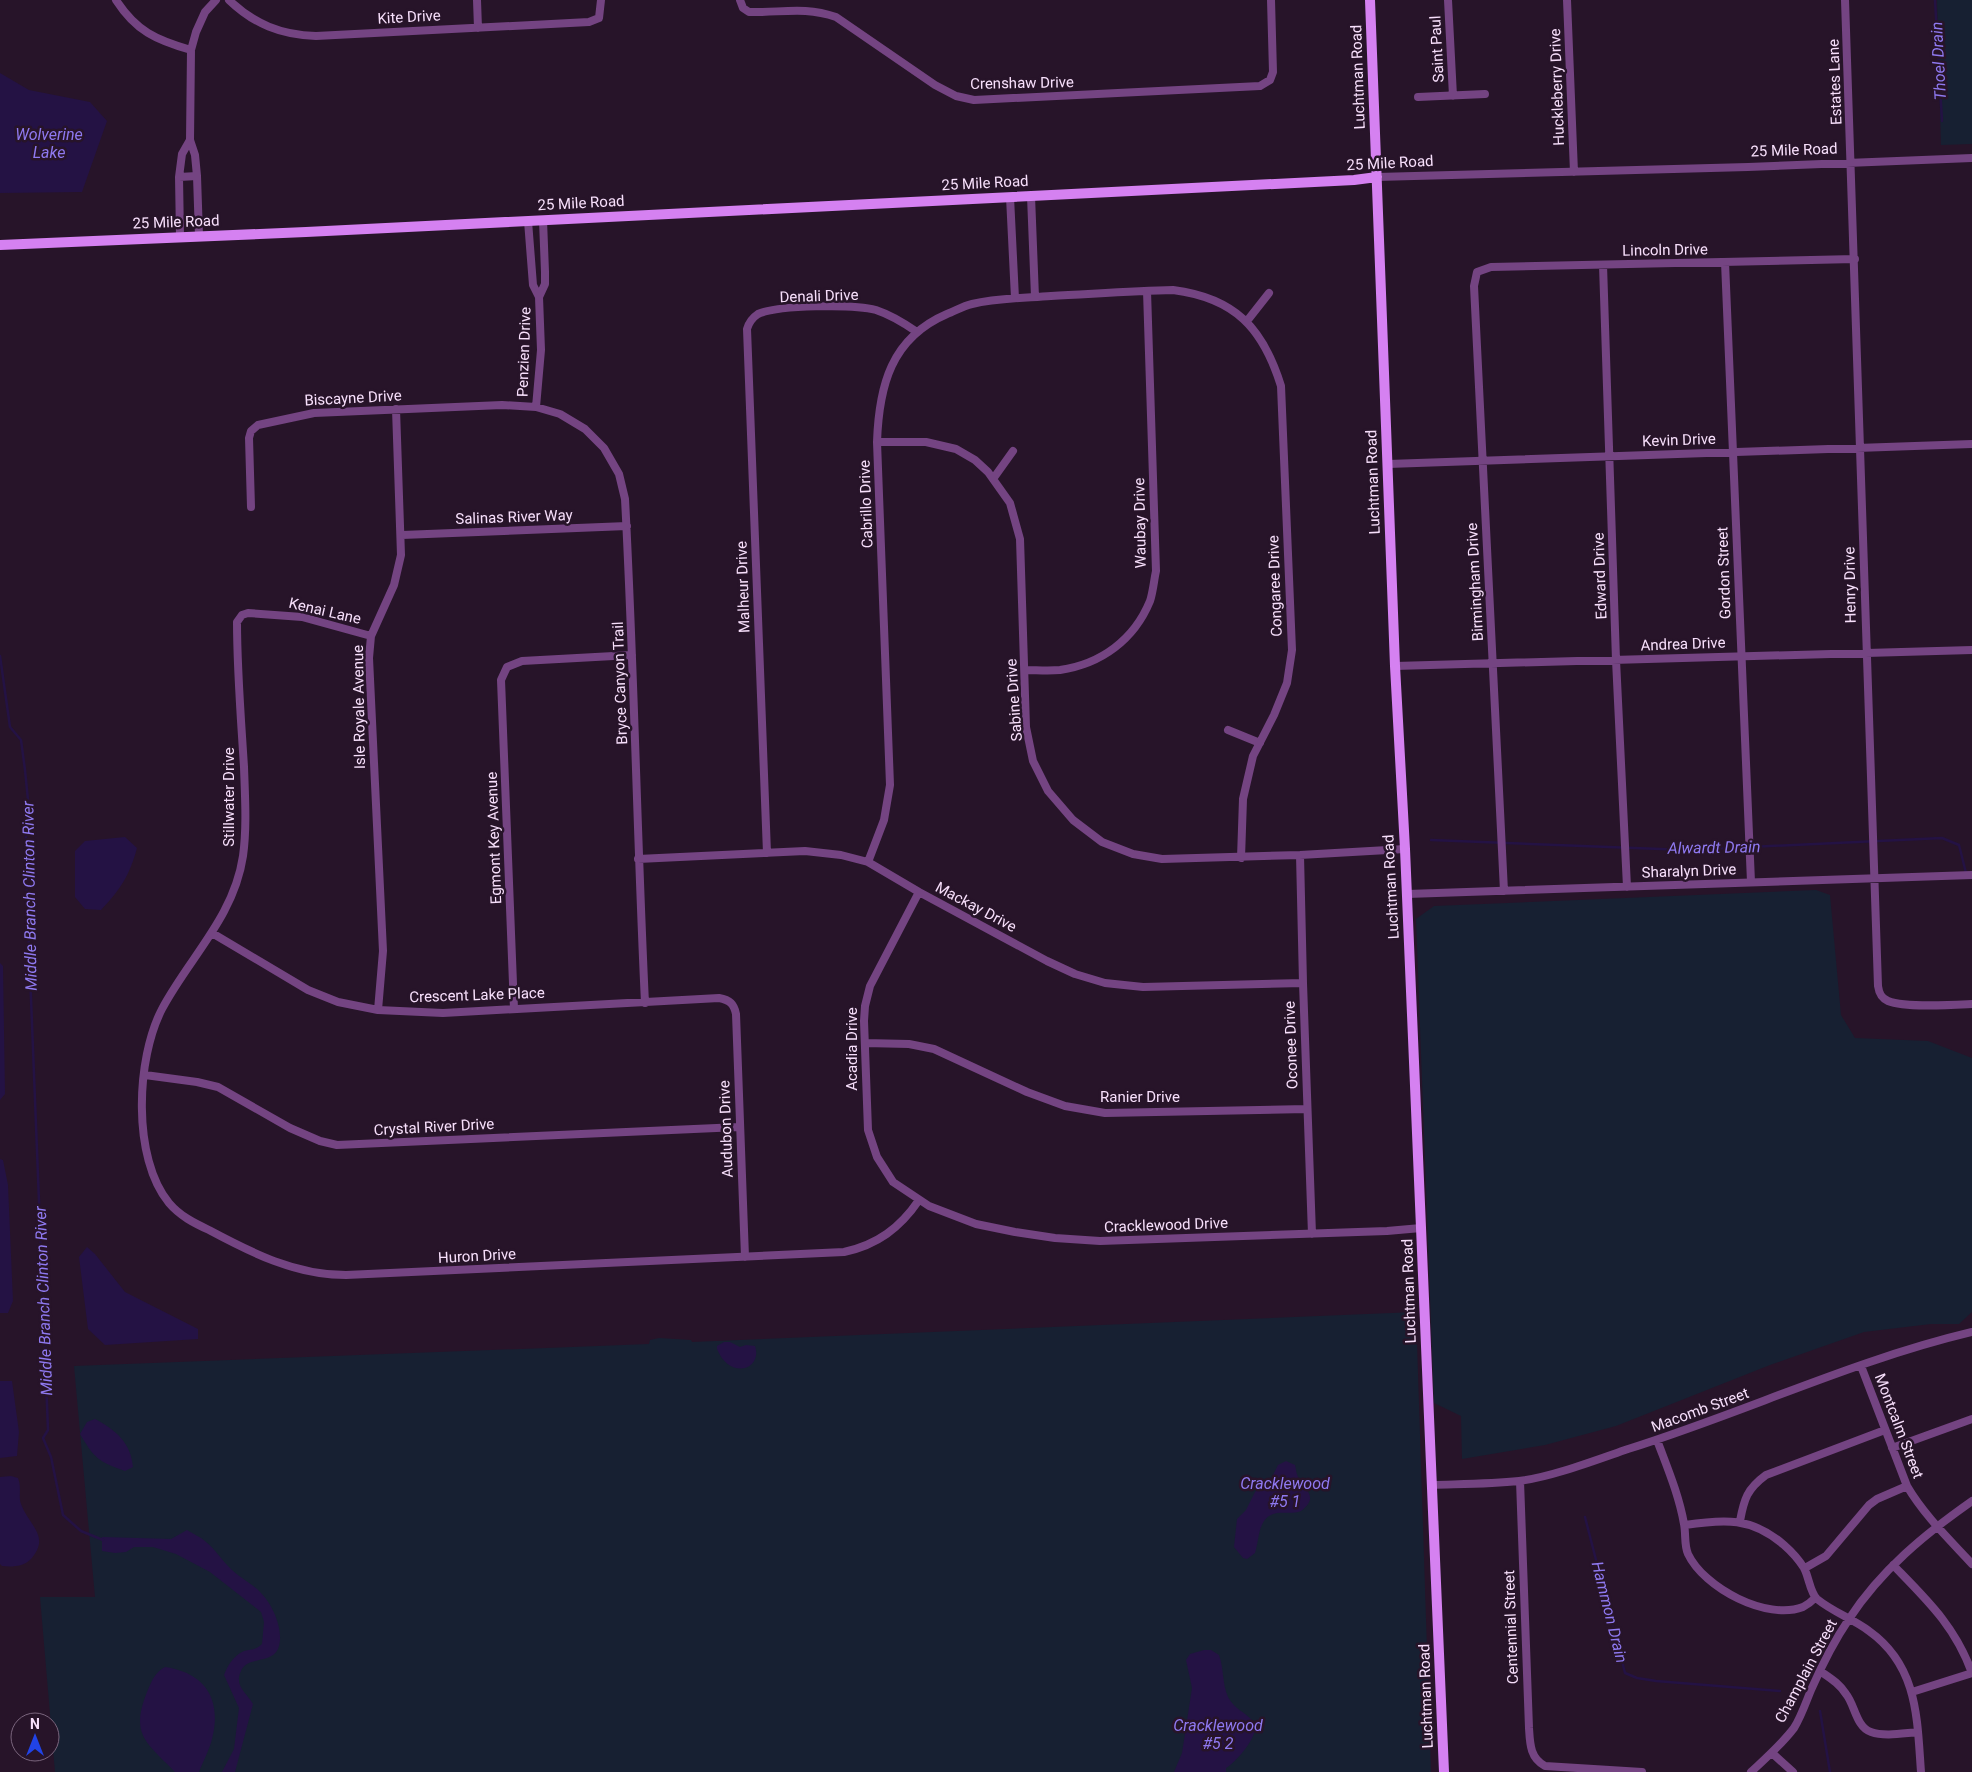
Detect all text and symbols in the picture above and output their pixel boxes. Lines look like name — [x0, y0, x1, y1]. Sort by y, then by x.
street label: Kite Drive — [377, 6, 441, 28]
street label: Saint Paul — [1426, 15, 1448, 83]
water label: Thoel Drain — [1927, 21, 1950, 101]
street label: Luchtman Road — [1347, 24, 1369, 130]
street label: Huckleberry Drive — [1546, 28, 1568, 146]
street label: Estates Lane — [1825, 39, 1845, 125]
street label: Crenshaw Drive — [970, 73, 1074, 93]
water label: Wolverine Lake — [15, 125, 83, 162]
street label: 25 Mile Road — [1750, 139, 1838, 161]
street label: 25 Mile Road — [1346, 152, 1434, 174]
street label: 25 Mile Road — [941, 172, 1029, 194]
street label: 25 Mile Road — [537, 192, 625, 214]
street label: 25 Mile Road — [132, 211, 220, 233]
street label: Lincoln Drive — [1622, 240, 1708, 260]
street label: Denali Drive — [779, 286, 859, 306]
street label: Penzien Drive — [513, 306, 535, 397]
street label: Biscayne Drive — [304, 386, 402, 410]
street label: Luchtman Road — [1362, 429, 1384, 535]
street label: Kevin Drive — [1642, 430, 1716, 450]
street label: Cabrillo Drive — [855, 460, 877, 548]
street label: Waubay Drive — [1130, 478, 1150, 568]
street label: Salinas River Way — [455, 506, 573, 528]
street label: Birmingham Drive — [1463, 522, 1487, 642]
street label: Gordon Street — [1713, 526, 1735, 619]
street label: Edward Drive — [1589, 532, 1611, 620]
street label: Congaree Drive — [1264, 535, 1286, 637]
street label: Malheur Drive — [732, 541, 754, 633]
street label: Henry Drive — [1840, 546, 1860, 623]
street label: Kenai Lane — [287, 594, 363, 628]
street label: Bryce Canyon Trail — [609, 621, 631, 745]
street label: Andrea Drive — [1640, 634, 1726, 654]
street label: Isle Royale Avenue — [349, 645, 369, 769]
street label: Sabine Drive — [1002, 658, 1026, 742]
street label: Stillwater Drive — [220, 747, 238, 847]
street label: Egmont Key Avenue — [483, 771, 505, 904]
water label: Middle Branch Clinton River — [18, 800, 41, 991]
street label: Luchtman Road — [1379, 834, 1403, 940]
water label: Alwardt Drain — [1666, 837, 1761, 858]
street label: Sharalyn Drive — [1641, 860, 1737, 882]
street label: Mackay Drive — [932, 878, 1020, 936]
street label: Crescent Lake Place — [409, 984, 545, 1006]
street label: Oconee Drive — [1280, 1001, 1302, 1089]
street label: Acadia Drive — [843, 1007, 861, 1091]
street label: Audubon Drive — [715, 1080, 737, 1178]
street label: Ranier Drive — [1100, 1088, 1180, 1106]
street label: Crystal River Drive — [373, 1115, 495, 1139]
water label: Middle Branch Clinton River — [31, 1205, 56, 1396]
street label: Cracklewood Drive — [1104, 1214, 1228, 1236]
street label: Luchtman Road — [1398, 1238, 1420, 1344]
street label: Huron Drive — [437, 1245, 517, 1267]
street label: Montcalm Street — [1871, 1371, 1927, 1481]
street label: Macomb Street — [1649, 1384, 1751, 1436]
water label: Cracklewood #5 1 — [1240, 1474, 1330, 1511]
water label: Hammon Drain — [1588, 1559, 1631, 1665]
street label: Centennial Street — [1500, 1570, 1522, 1684]
street label: Champlain Street — [1771, 1616, 1841, 1726]
street label: Luchtman Road — [1415, 1643, 1437, 1749]
north arrow — [10, 1712, 60, 1762]
text: N — [30, 1716, 40, 1732]
water label: Cracklewood #5 2 — [1173, 1716, 1263, 1753]

